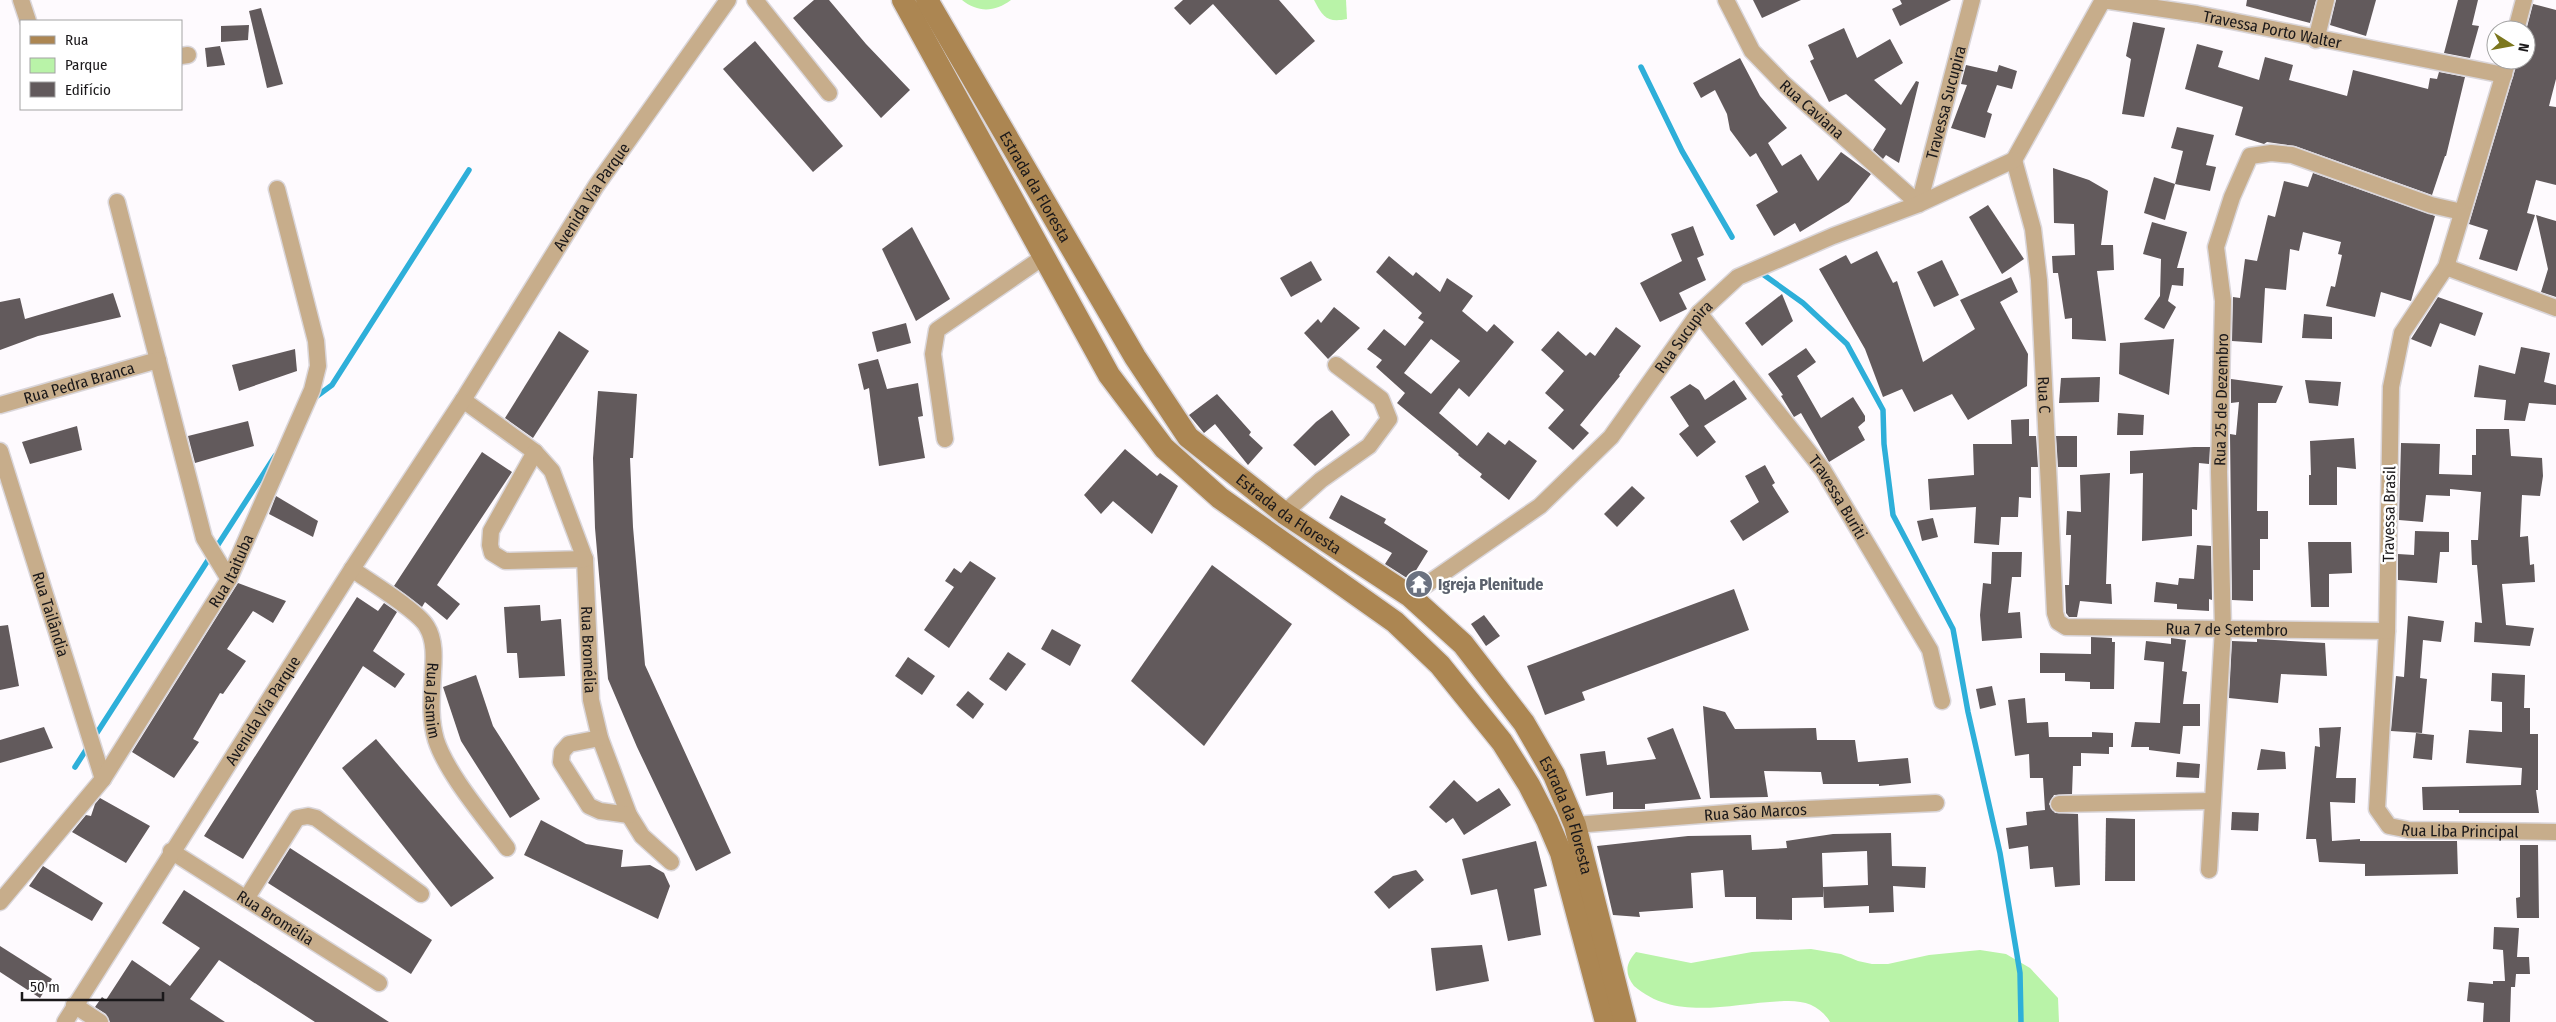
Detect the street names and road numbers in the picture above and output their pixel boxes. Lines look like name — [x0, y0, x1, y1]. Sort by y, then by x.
street label: Travessa Porto Walter — [2202, 6, 2344, 52]
street label: Travessa Sucupira — [1922, 43, 1969, 161]
street label: Rua Caviana — [1776, 76, 1848, 143]
street label: Estrada da Floresta — [996, 128, 1076, 246]
street label: Avenida Via Parque — [549, 139, 633, 254]
street label: Rua Sucupira — [1650, 296, 1716, 376]
street label: Rua 25 de Dezembro — [2210, 333, 2232, 466]
street label: Rua Pedra Branca — [21, 358, 137, 407]
street label: Rua C — [2034, 376, 2055, 414]
street label: Travessa Buriti — [1805, 451, 1871, 543]
street label: Travessa Brasil — [2379, 466, 2399, 562]
street label: Estrada da Floresta — [1233, 469, 1345, 558]
street label: Rua Itaituba — [204, 531, 257, 611]
street label: Rua Tailândia — [29, 569, 74, 659]
street label: Rua Bromélia — [578, 606, 600, 694]
street label: Rua 7 de Setembro — [2165, 619, 2288, 639]
street label: Avenida Via Parque — [221, 652, 304, 768]
street label: Rua Jasmim — [422, 662, 445, 740]
street label: Estrada da Floresta — [1536, 753, 1597, 876]
street label: Rua São Marcos — [1703, 799, 1807, 824]
street label: Rua Liba Principal — [2400, 819, 2519, 841]
street label: Rua Bromélia — [234, 886, 318, 949]

